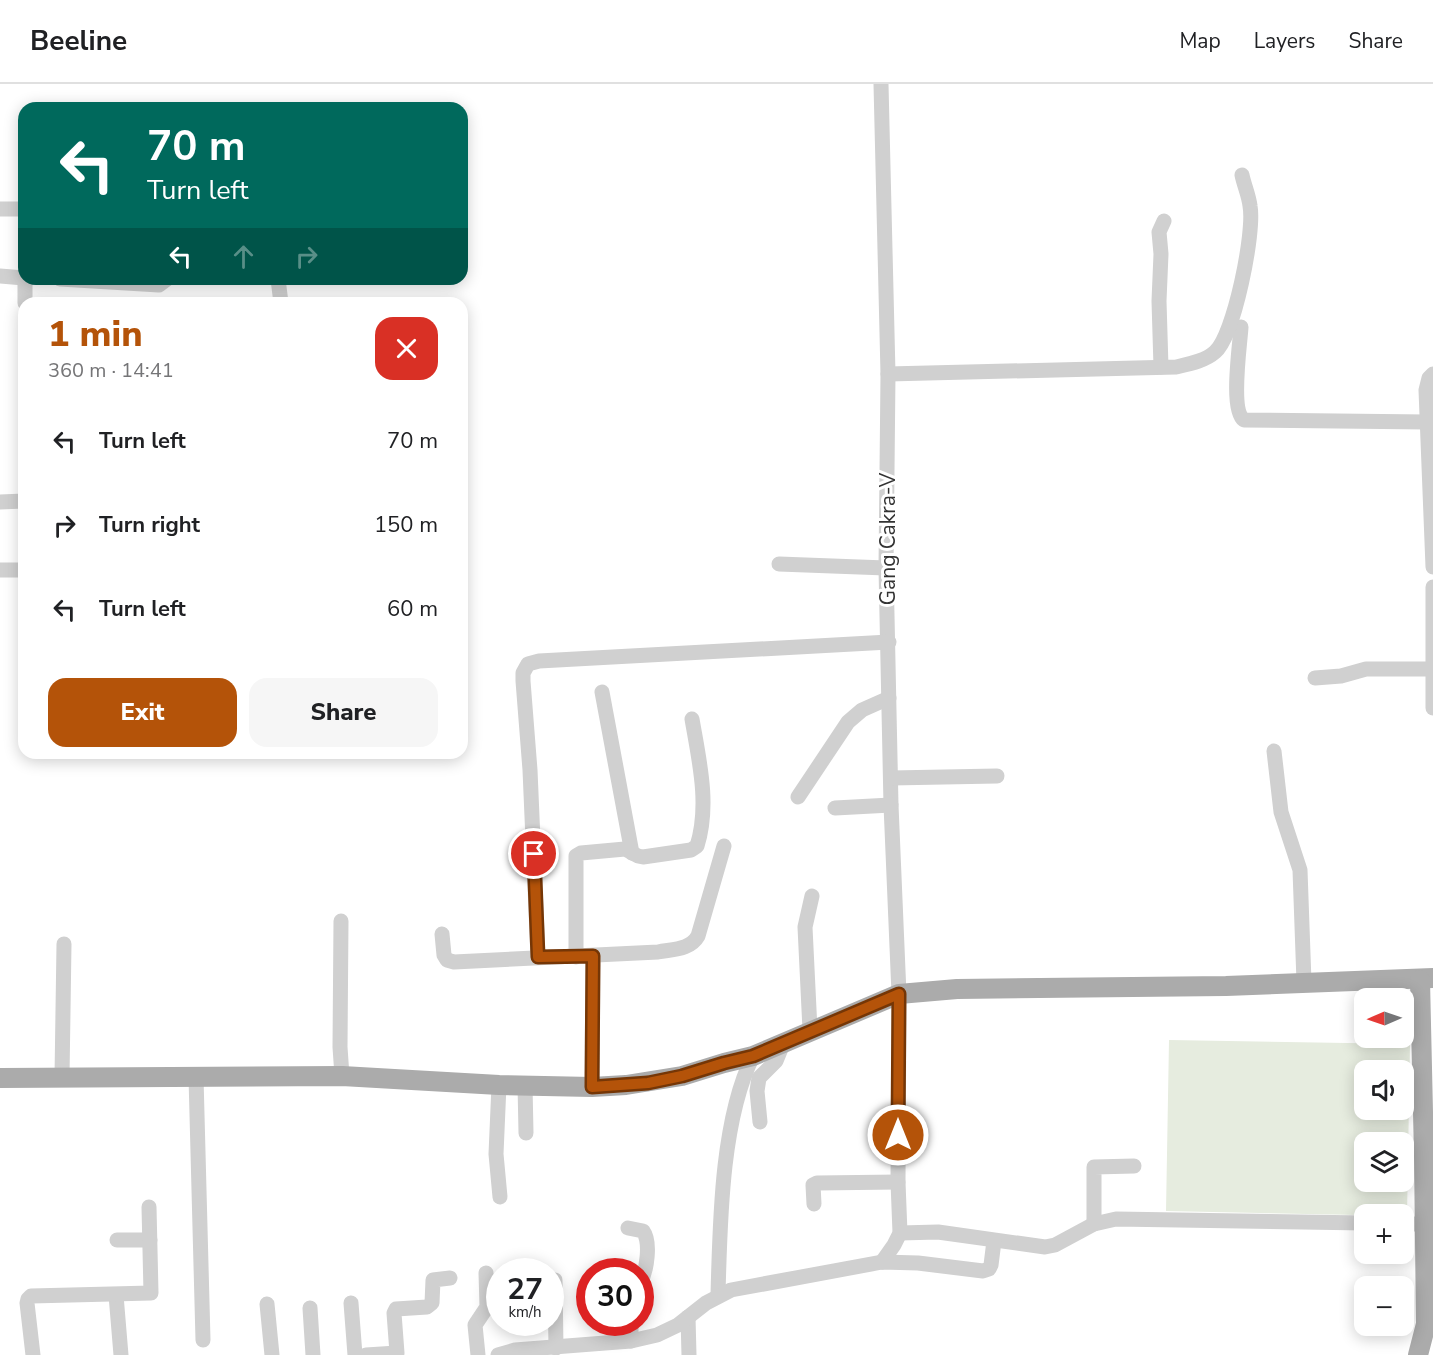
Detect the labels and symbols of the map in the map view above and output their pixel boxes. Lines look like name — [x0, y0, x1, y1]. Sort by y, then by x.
street label: Gang Cakra-V — [874, 472, 902, 605]
pin — [508, 828, 559, 879]
north arrow — [1354, 988, 1414, 1048]
position arrow — [866, 1103, 930, 1167]
speed limit sign: 30 — [576, 1258, 654, 1336]

